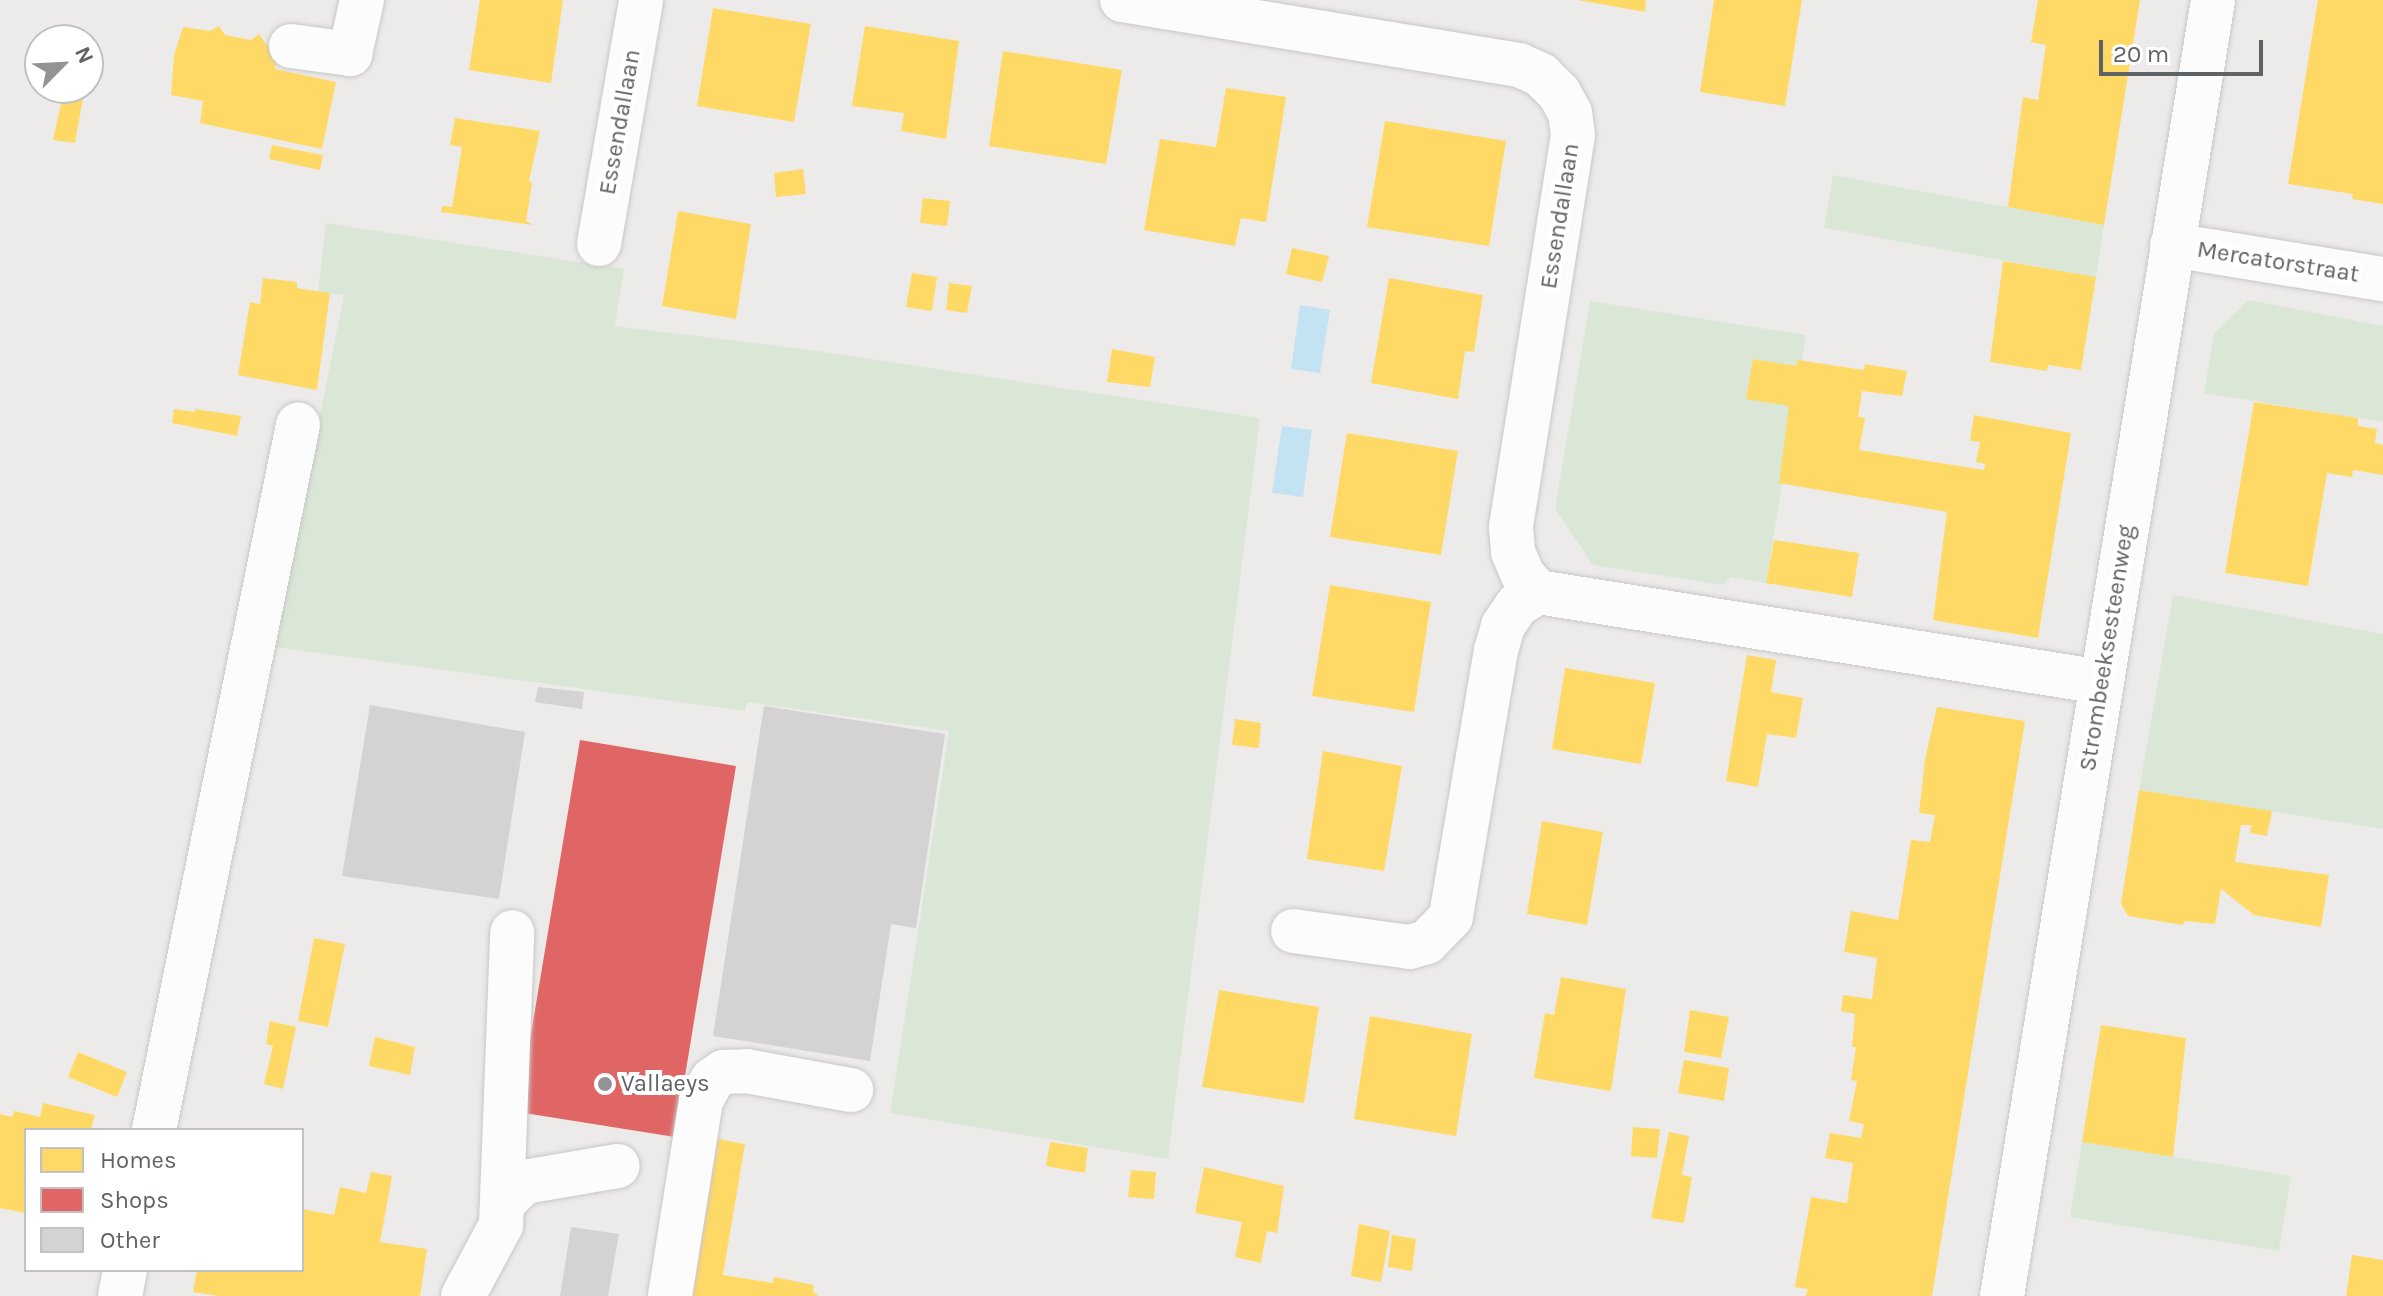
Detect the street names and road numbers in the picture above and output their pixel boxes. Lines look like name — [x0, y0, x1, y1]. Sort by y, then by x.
street label: Essendallaan — [593, 47, 647, 197]
street label: Essendallaan — [1534, 141, 1586, 291]
street label: Mercatorstraat — [2195, 235, 2361, 289]
street label: Strombeeksesteenweg — [2073, 523, 2141, 773]

